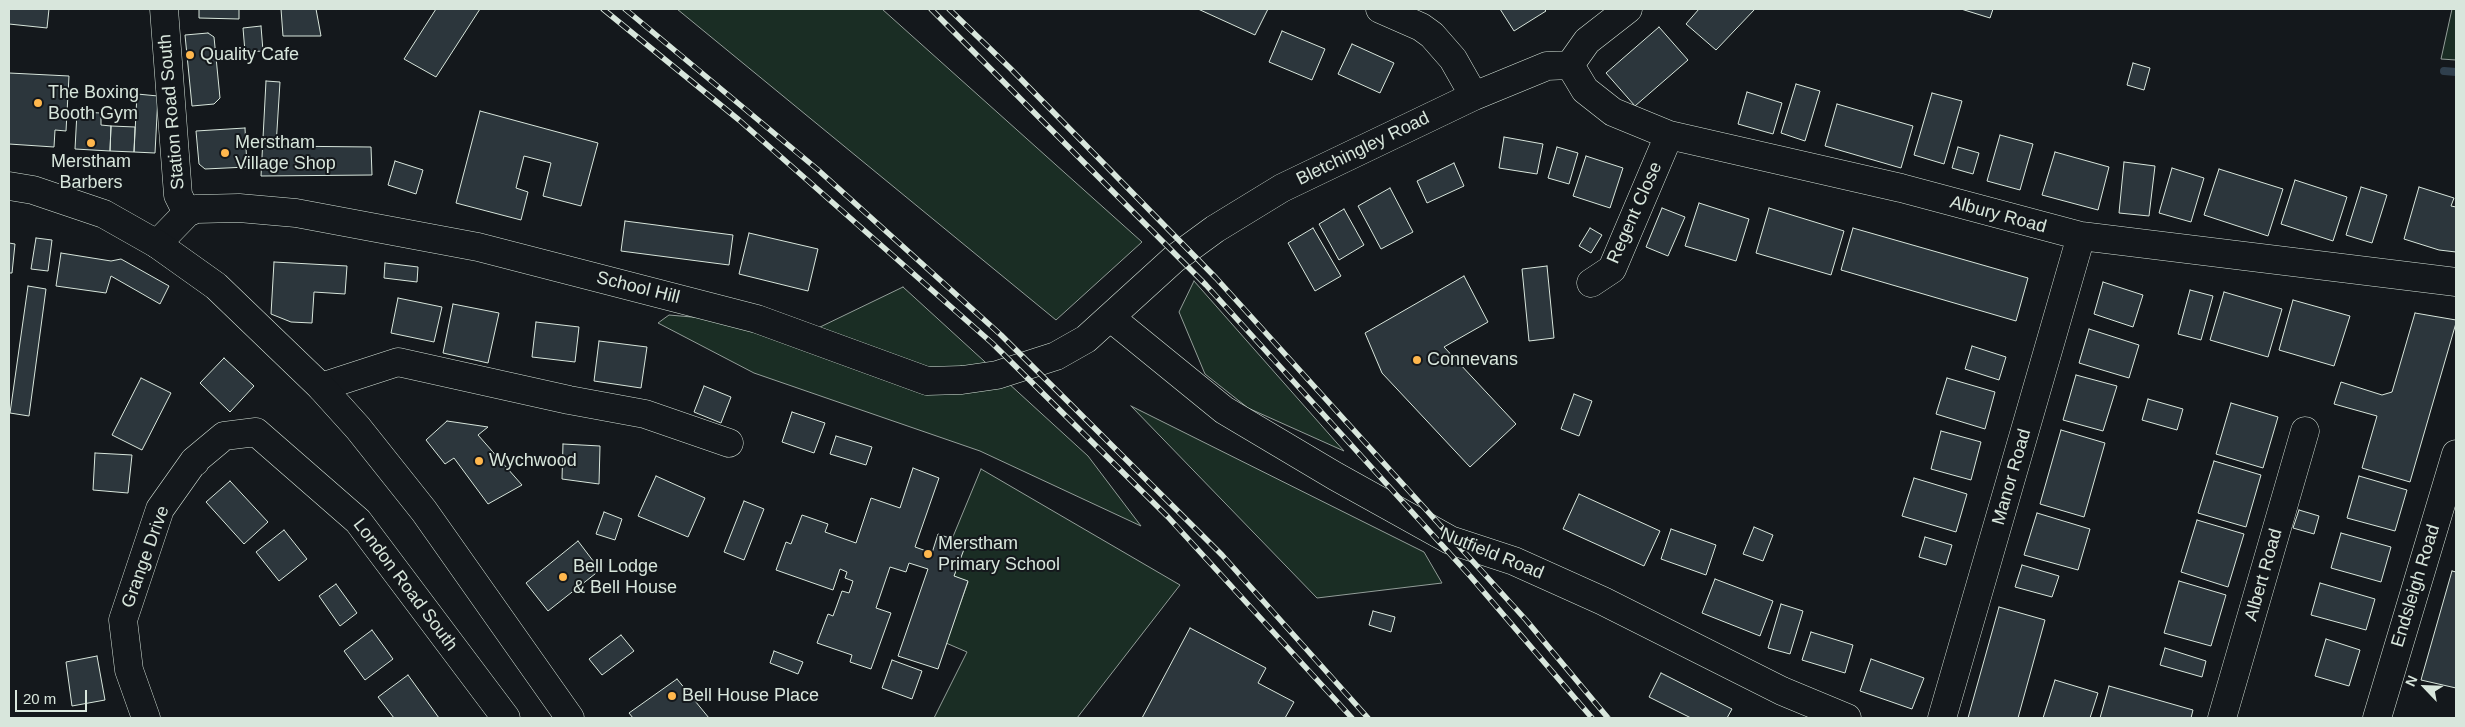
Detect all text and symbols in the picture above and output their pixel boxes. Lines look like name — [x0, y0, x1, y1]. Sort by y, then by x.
street label: Station Road South — [154, 33, 190, 191]
place label: Quality Cafe — [200, 44, 299, 66]
marker: Quality Cafe — [184, 49, 196, 61]
place label: The Boxing Booth Gym — [48, 82, 139, 125]
marker: The Boxing Booth Gym — [32, 97, 44, 109]
street label: Bletchingley Road — [1293, 107, 1433, 191]
place label: Merstham Village Shop — [235, 132, 336, 174]
marker: Merstham Barbers — [85, 137, 97, 149]
marker: Merstham Village Shop — [219, 147, 231, 159]
place label: Merstham Barbers — [51, 151, 131, 193]
street label: Regent Close — [1603, 159, 1667, 267]
street label: Albury Road — [1947, 192, 2049, 238]
street label: School Hill — [594, 267, 682, 309]
place label: Connevans — [1427, 349, 1518, 371]
marker: Connevans — [1411, 354, 1423, 366]
street label: Manor Road — [1988, 426, 2036, 528]
place label: Wychwood — [489, 450, 577, 472]
marker: Wychwood — [473, 455, 485, 467]
street label: Grange Drive — [118, 503, 174, 611]
street label: London Road South — [348, 515, 462, 655]
street label: Endsleigh Road — [2387, 522, 2445, 650]
street label: Nutfield Road — [1437, 524, 1547, 584]
street label: Albert Road — [2241, 526, 2287, 624]
place label: Merstham Primary School — [938, 533, 1060, 576]
marker: Merstham Primary School — [922, 548, 934, 560]
place label: Bell Lodge & Bell House — [573, 556, 677, 598]
marker: Bell Lodge & Bell House — [557, 571, 569, 583]
north arrow — [2400, 662, 2450, 712]
text: N — [2402, 673, 2421, 689]
scale bar — [18, 680, 90, 712]
place label: Bell House Place — [682, 685, 819, 707]
text: 20 m — [23, 690, 56, 707]
marker: Bell House Place — [666, 690, 678, 702]

